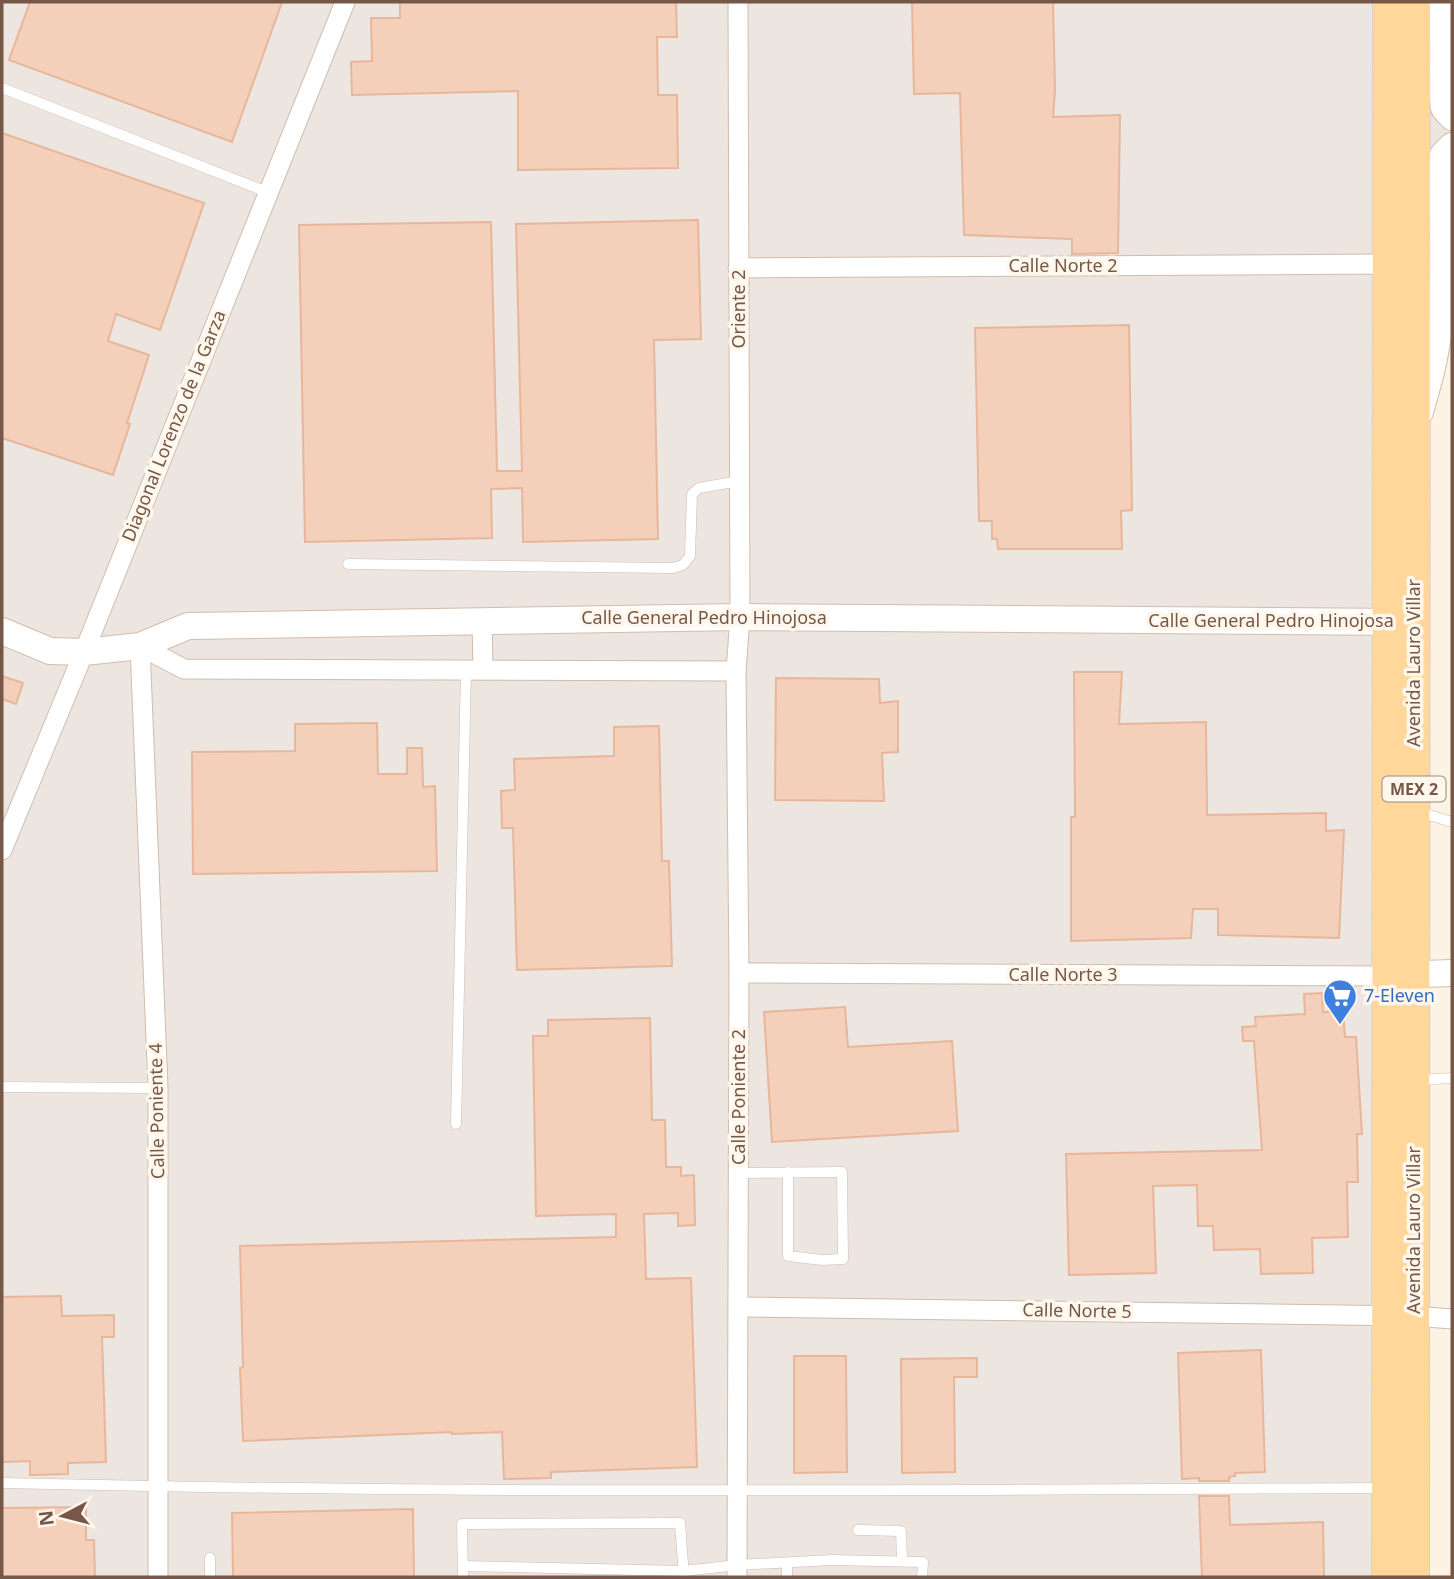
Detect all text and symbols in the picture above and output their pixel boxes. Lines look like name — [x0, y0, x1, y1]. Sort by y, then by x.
street label: Calle Norte 2 — [1008, 253, 1118, 277]
street label: Oriente 2 — [726, 269, 750, 349]
street label: Diagonal Lorenzo de la Garza — [116, 306, 231, 545]
street label: Avenida Lauro Villar — [1401, 578, 1425, 747]
street label: Calle General Pedro Hinojosa — [581, 605, 827, 629]
street label: Calle General Pedro Hinojosa — [1148, 608, 1394, 632]
road number: MEX 2 — [1382, 776, 1446, 802]
street label: Calle Norte 3 — [1008, 962, 1118, 986]
supermarket icon: 7-Eleven — [1321, 977, 1359, 1026]
place label: 7-Eleven — [1364, 983, 1435, 1007]
street label: Calle Poniente 2 — [726, 1029, 750, 1165]
street label: Calle Poniente 4 — [143, 1043, 169, 1179]
street label: Avenida Lauro Villar — [1401, 1145, 1425, 1314]
street label: Calle Norte 5 — [1022, 1297, 1132, 1323]
north arrow — [28, 1481, 98, 1551]
text: N — [32, 1509, 60, 1527]

